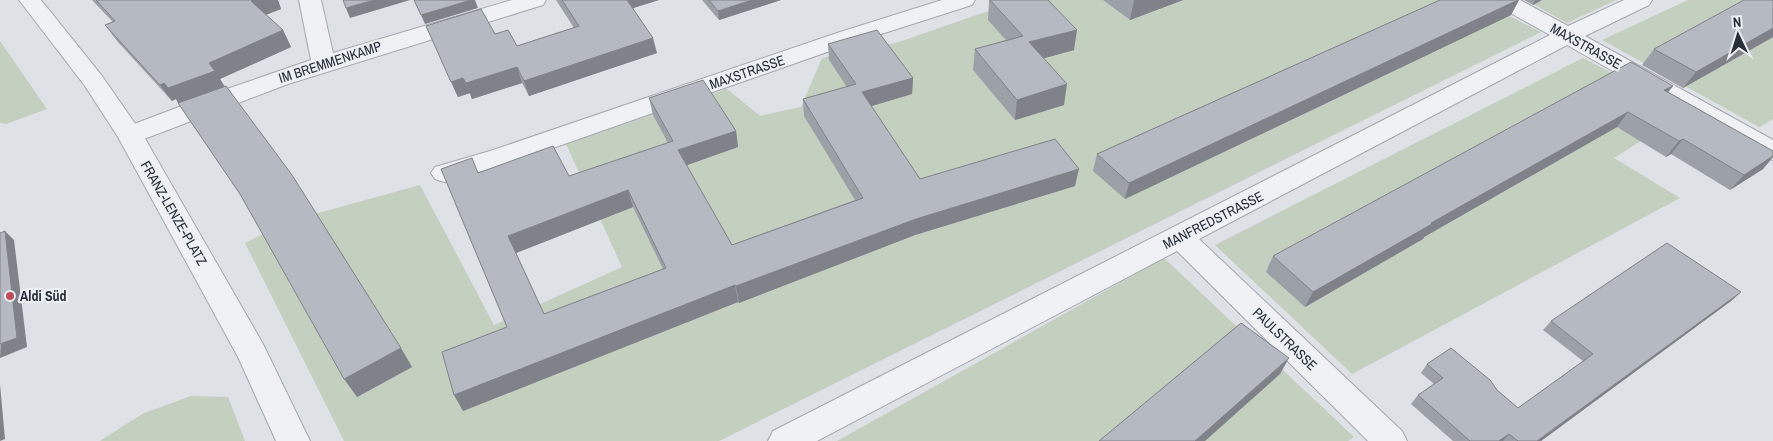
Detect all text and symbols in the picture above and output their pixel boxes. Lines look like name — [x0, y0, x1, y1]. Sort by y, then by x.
north arrow — [1713, 10, 1763, 60]
text: N — [1732, 13, 1742, 31]
street label: MAXSTRASSE — [1547, 19, 1625, 73]
street label: IM BREMMENKAMP — [276, 37, 384, 87]
street label: MAXSTRASSE — [707, 51, 787, 93]
street label: FRANZ-LENZE-PLATZ — [137, 157, 211, 269]
street label: MANFREDSTRASSE — [1160, 187, 1266, 253]
place label: Aldi Süd — [20, 287, 67, 305]
marker: Aldi Süd — [4, 290, 16, 302]
street label: PAULSTRASSE — [1249, 304, 1321, 374]

